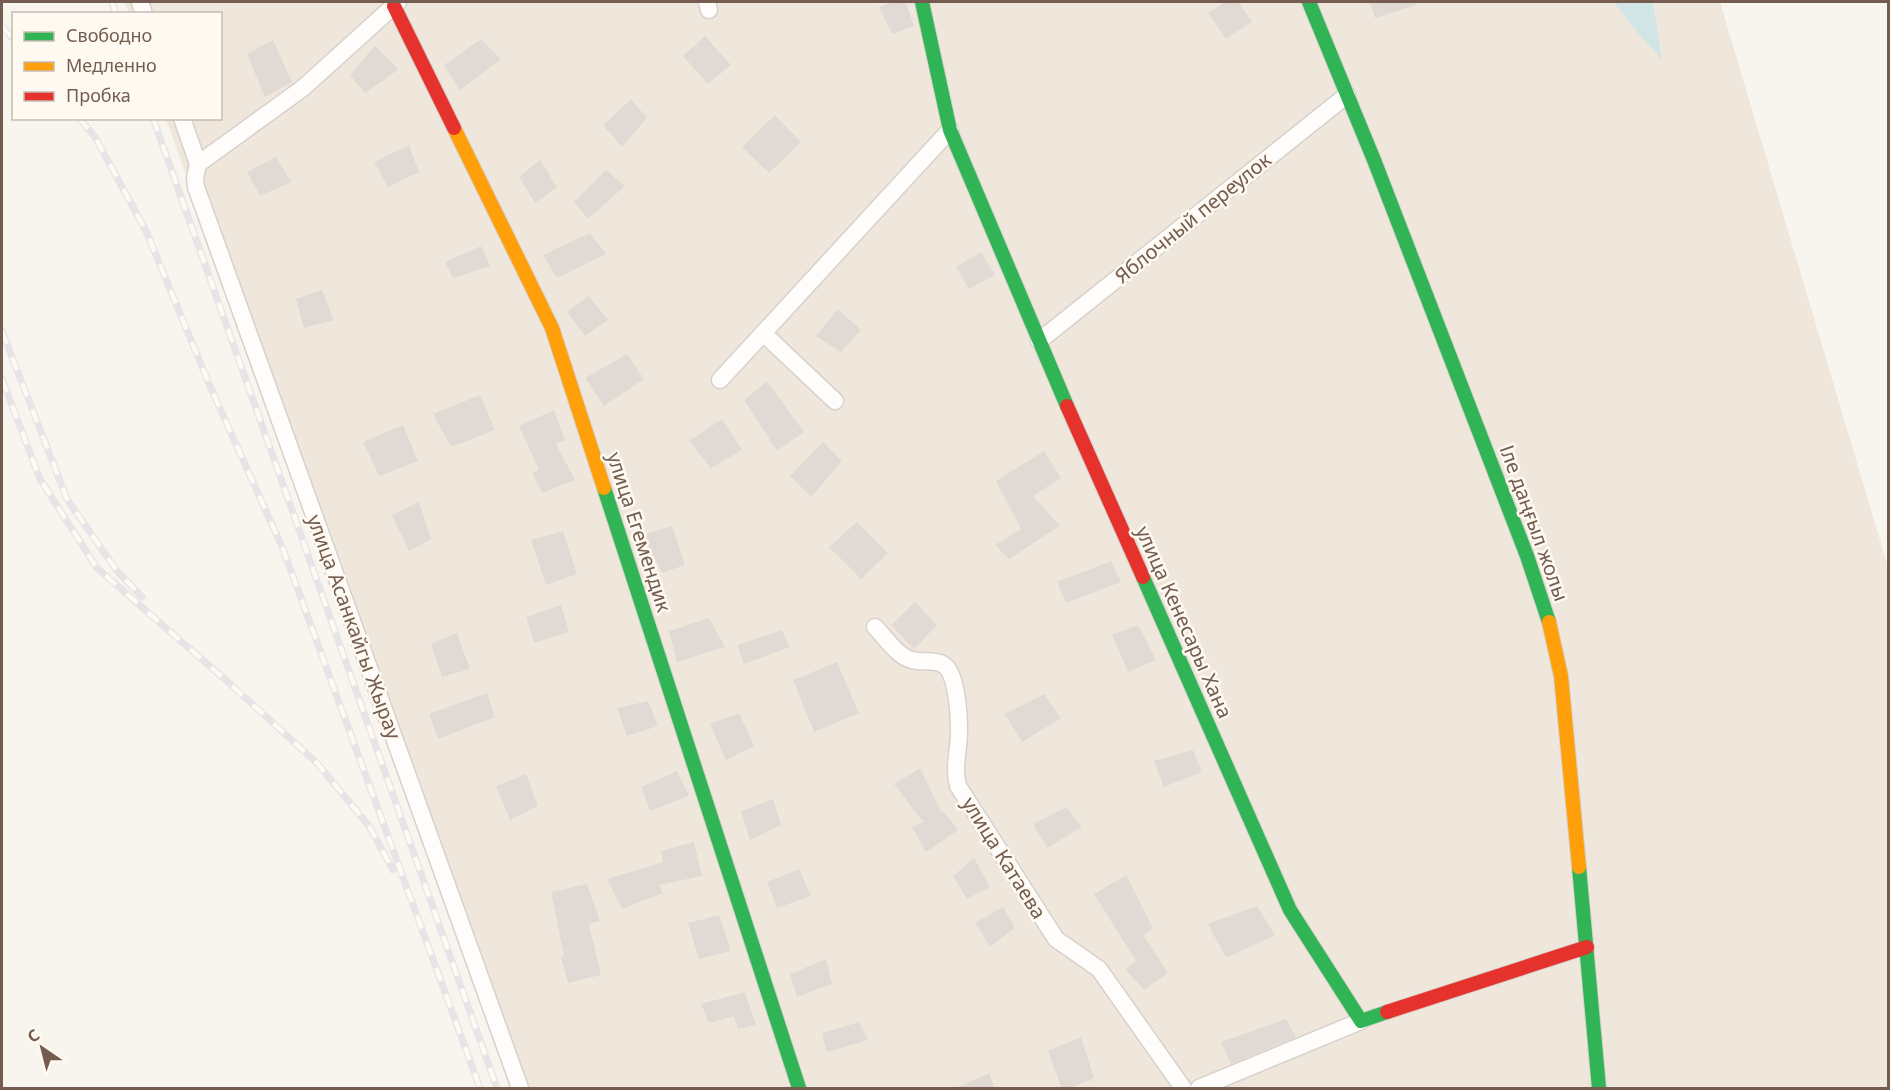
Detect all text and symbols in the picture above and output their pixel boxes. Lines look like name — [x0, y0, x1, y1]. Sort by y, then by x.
legend — [12, 12, 222, 120]
text: Свободно — [66, 23, 152, 47]
text: Медленно — [66, 53, 157, 77]
text: Пробка — [66, 83, 131, 107]
street label: Яблочный переулок — [1109, 146, 1277, 289]
street label: Іле даңғыл жолы — [1494, 441, 1575, 605]
street label: улица Егемендик — [601, 449, 678, 616]
street label: улица Асанкайгы Жырау — [301, 511, 408, 744]
street label: улица Кенесары Хана — [1130, 521, 1239, 722]
street label: улица Катаева — [956, 792, 1053, 924]
north arrow — [12, 1018, 72, 1078]
text: С — [23, 1024, 44, 1048]

